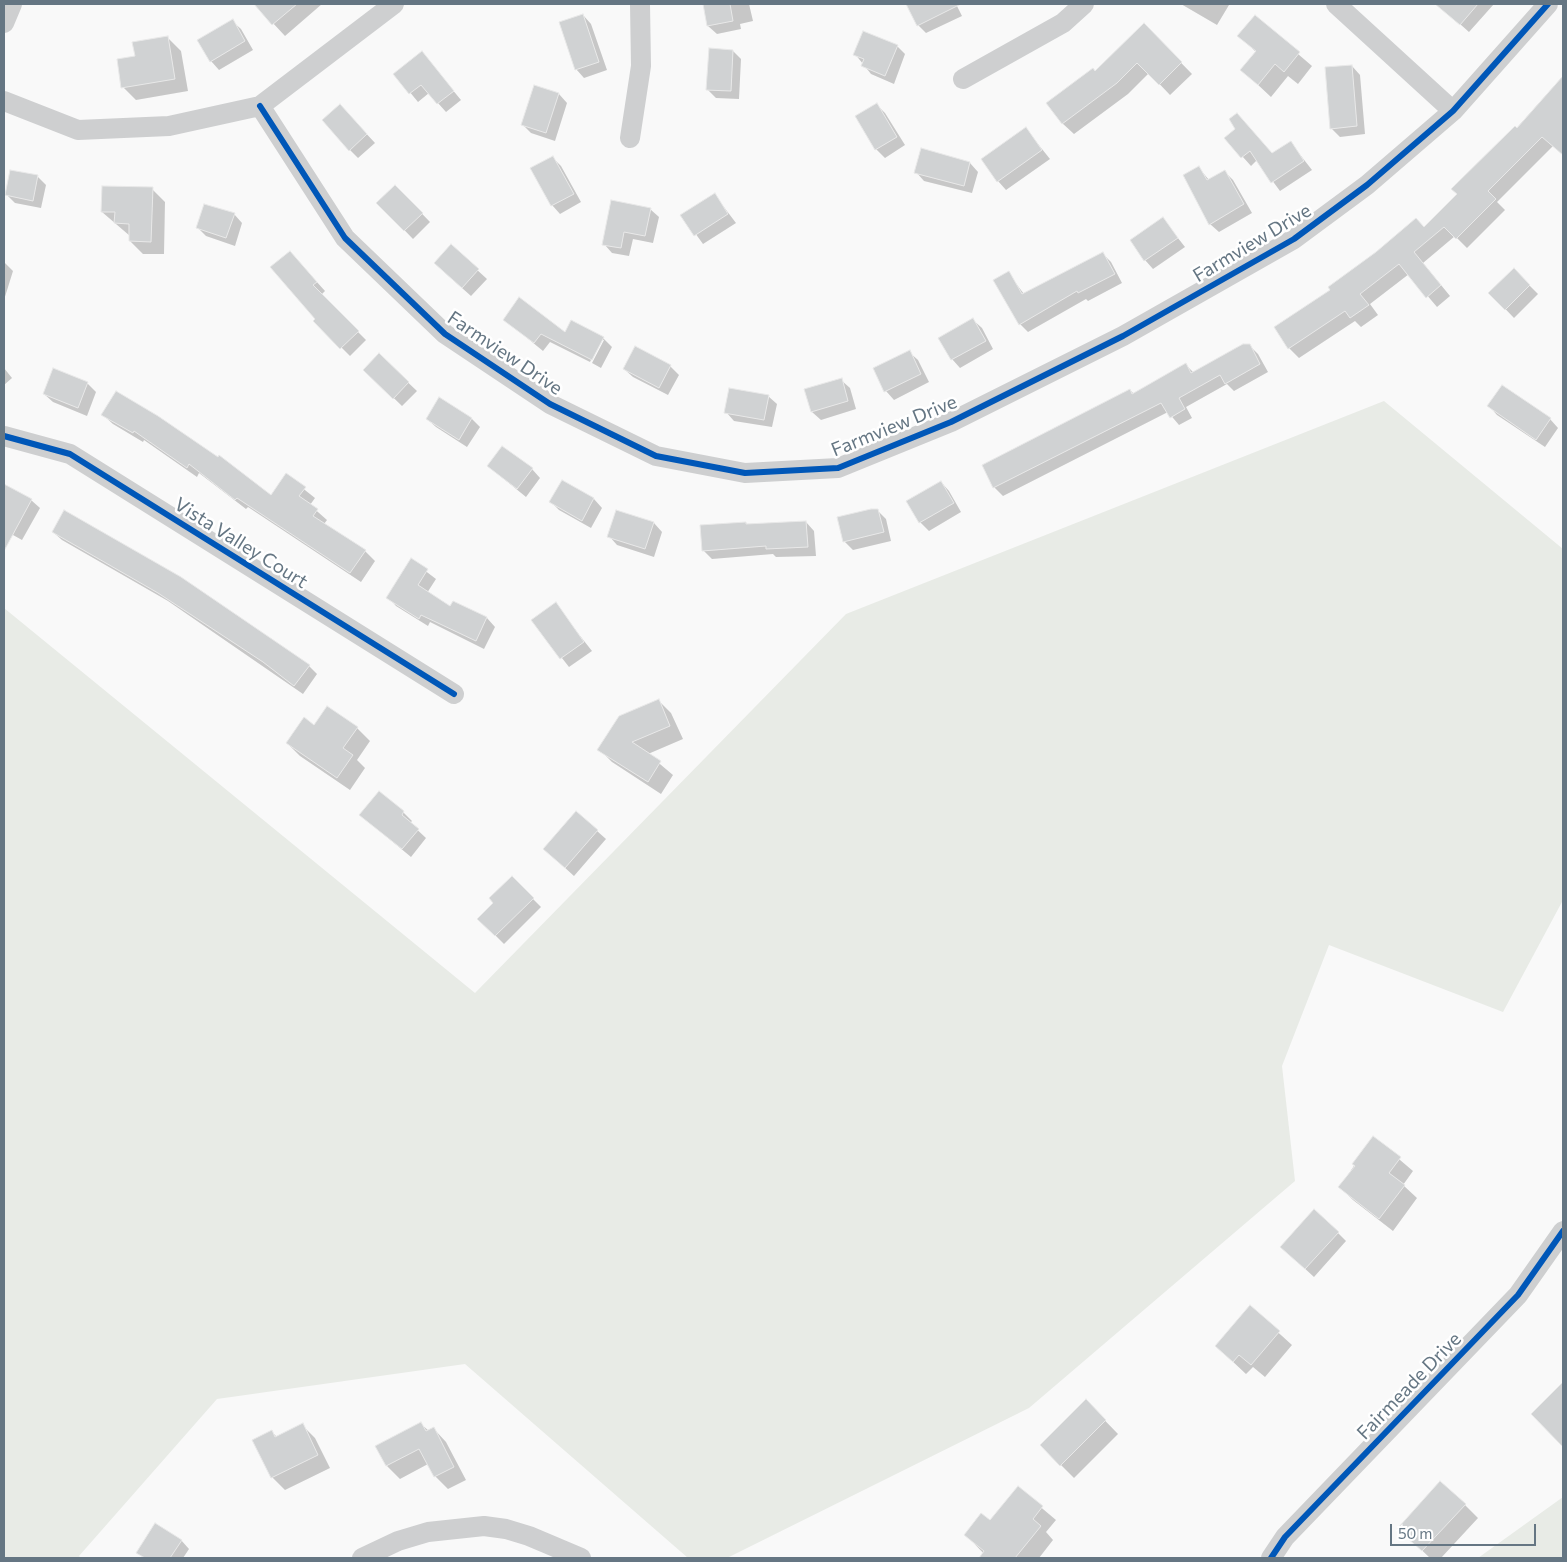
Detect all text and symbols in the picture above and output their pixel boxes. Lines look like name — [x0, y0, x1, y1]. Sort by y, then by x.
street label: Farmview Drive — [1189, 199, 1315, 287]
street label: Farmview Drive — [443, 306, 567, 400]
street label: Farmview Drive — [828, 390, 960, 462]
street label: Vista Valley Court — [170, 493, 312, 593]
street label: Fairmeade Drive — [1352, 1328, 1466, 1444]
scale bar — [1392, 1514, 1538, 1546]
text: 50 m — [1398, 1524, 1432, 1542]

